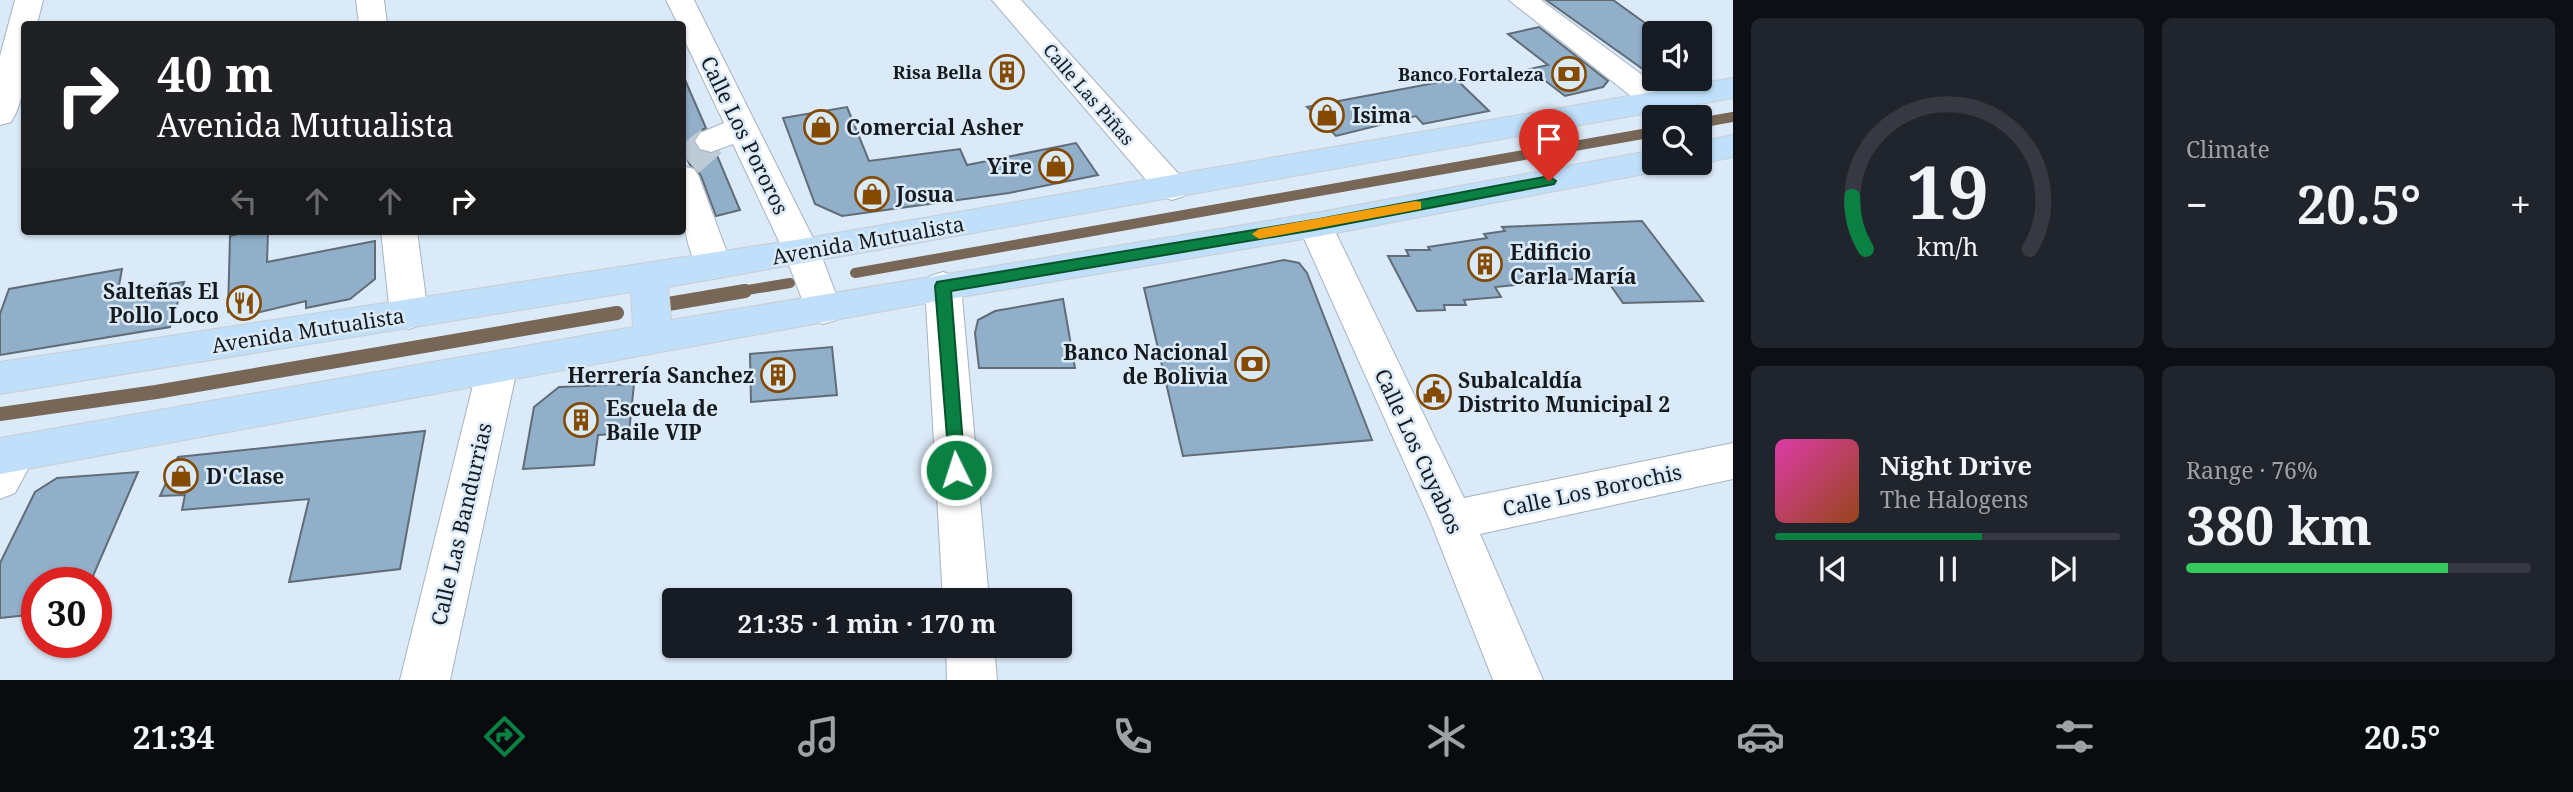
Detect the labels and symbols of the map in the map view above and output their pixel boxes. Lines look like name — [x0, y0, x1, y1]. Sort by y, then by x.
street label: Calle Las Piñas — [1038, 38, 1140, 150]
street label: Calle Los Pororos — [695, 51, 795, 219]
building icon: Risa Bella — [988, 53, 1026, 91]
bank icon: Banco Fortaleza — [1550, 55, 1588, 93]
place label: Risa Bella — [893, 60, 982, 84]
place label: Banco Fortaleza — [1398, 62, 1544, 86]
shop icon: Isima — [1308, 96, 1346, 134]
place label: Isima — [1352, 101, 1411, 129]
shop icon: Comercial Asher — [802, 108, 840, 146]
pin — [1519, 109, 1579, 181]
place label: Comercial Asher — [846, 113, 1023, 141]
shop icon: Yire — [1037, 147, 1075, 185]
place label: Yire — [987, 152, 1032, 180]
shop icon: Josua — [853, 175, 891, 213]
place label: Josua — [895, 180, 954, 208]
street label: Avenida Mutualista — [770, 209, 966, 271]
place label: Edificio Carla María — [1510, 238, 1637, 290]
building icon: Edificio Carla María — [1466, 245, 1504, 283]
place label: Salteñas El Pollo Loco — [103, 277, 220, 329]
restaurant icon: Salteñas El Pollo Loco — [225, 284, 263, 322]
street label: Avenida Mutualista — [210, 301, 406, 359]
place label: Banco Nacional de Bolivia — [1063, 338, 1229, 390]
bank icon: Banco Nacional de Bolivia — [1233, 345, 1271, 383]
building icon: Herrería Sanchez — [759, 356, 797, 394]
place label: Herrería Sanchez — [567, 361, 754, 389]
street label: Calle Los Cuyabos — [1368, 364, 1470, 538]
place label: Subalcaldía Distrito Municipal 2 — [1458, 366, 1670, 418]
public building icon: Subalcaldía Distrito Municipal 2 — [1415, 373, 1453, 411]
place label: Escuela de Baile VIP — [606, 394, 718, 446]
building icon: Escuela de Baile VIP — [562, 401, 600, 439]
street label: Calle Las Bandurrias — [424, 420, 498, 628]
position arrow — [919, 433, 993, 507]
shop icon: D'Clase — [162, 457, 200, 495]
street label: Calle Los Borochis — [1500, 457, 1684, 523]
place label: D'Clase — [206, 462, 284, 490]
speed limit sign: 30 — [21, 567, 112, 658]

